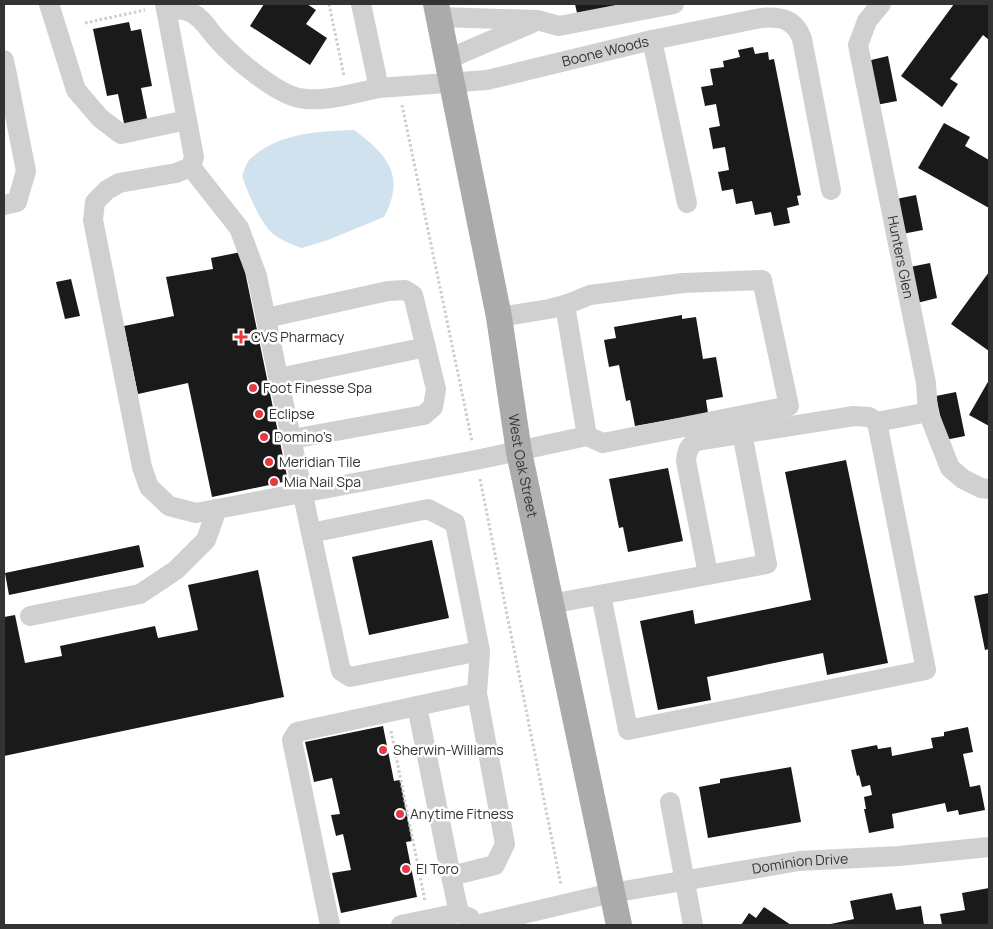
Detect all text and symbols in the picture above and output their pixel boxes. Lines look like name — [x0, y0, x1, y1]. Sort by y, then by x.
street label: Boone Woods — [560, 31, 651, 71]
street label: Hunters Glen — [884, 214, 919, 300]
place label: CVS Pharmacy — [251, 327, 345, 346]
marker: CVS Pharmacy — [235, 331, 247, 343]
place label: Foot Finesse Spa — [263, 378, 372, 397]
marker: Foot Finesse Spa — [247, 382, 259, 394]
place label: Eclipse — [269, 404, 315, 423]
marker: Eclipse — [253, 408, 265, 420]
street label: West Oak Street — [504, 413, 543, 520]
place label: Domino's — [274, 427, 332, 446]
marker: Domino's — [258, 431, 270, 443]
place label: Meridian Tile — [279, 452, 361, 471]
marker: Meridian Tile — [263, 456, 275, 468]
place label: Mia Nail Spa — [284, 472, 361, 491]
marker: Mia Nail Spa — [268, 476, 280, 488]
place label: Sherwin-Williams — [393, 740, 504, 759]
marker: Sherwin-Williams — [377, 744, 389, 756]
place label: Anytime Fitness — [410, 804, 514, 823]
marker: Anytime Fitness — [394, 808, 406, 820]
street label: Dominion Drive — [750, 849, 849, 878]
place label: El Toro — [416, 859, 459, 878]
marker: El Toro — [400, 863, 412, 875]

